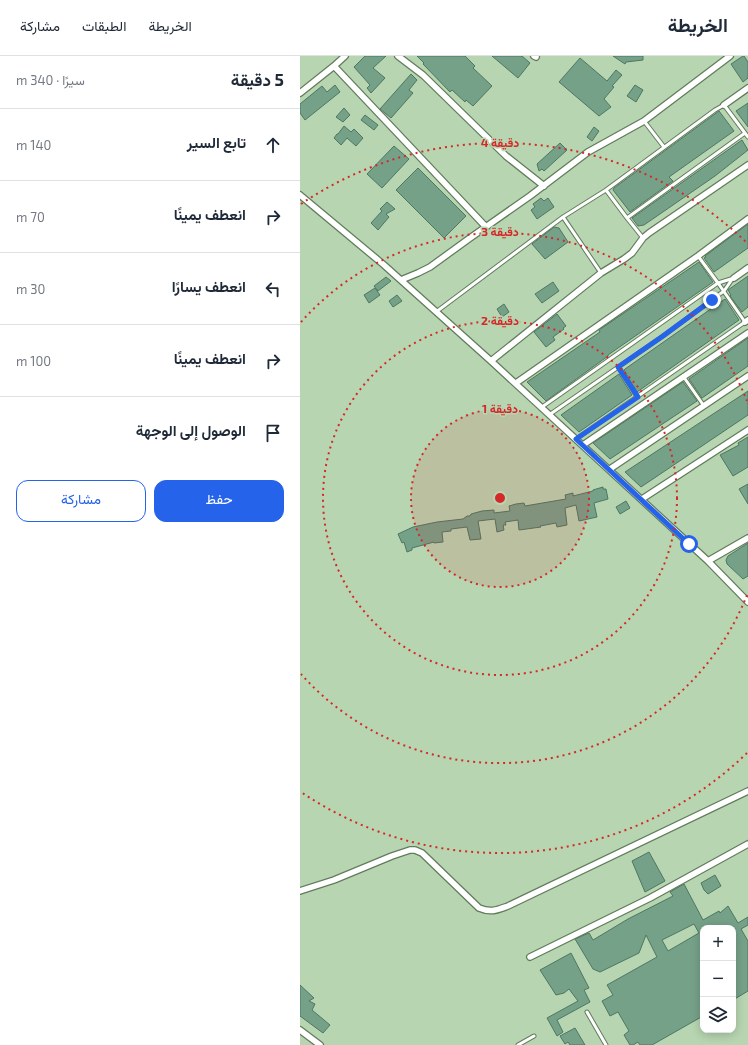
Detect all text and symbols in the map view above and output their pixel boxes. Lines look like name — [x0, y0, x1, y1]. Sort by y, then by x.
text: الخريطة — [668, 13, 728, 36]
text: مشاركة — [20, 17, 60, 34]
text: الطبقات — [82, 17, 126, 34]
text: الخريطة — [148, 17, 192, 34]
text: 5 دقيقة — [231, 69, 284, 89]
text: سيرًا · 340 m — [16, 72, 85, 88]
text: تابع السير — [187, 133, 246, 151]
icon: ahead — [262, 134, 284, 156]
text: 4 دقيقة — [481, 135, 519, 150]
text: 140 m — [16, 137, 51, 153]
text: انعطف يمينًا — [174, 205, 246, 223]
icon: right — [262, 206, 284, 228]
text: 70 m — [16, 209, 45, 225]
text: 3 دقيقة — [481, 224, 519, 239]
text: انعطف يسارًا — [172, 277, 246, 295]
icon: left — [262, 278, 284, 300]
text: 30 m — [16, 281, 45, 297]
route end — [703, 291, 721, 309]
text: 2 دقيقة — [481, 313, 519, 328]
text: انعطف يمينًا — [174, 349, 246, 367]
icon: right — [262, 350, 284, 372]
text: 100 m — [16, 353, 51, 369]
text: 1 دقيقة — [482, 401, 518, 416]
text: الوصول إلى الوجهة — [136, 421, 246, 439]
icon: arrive — [262, 422, 284, 444]
button: مشاركة — [16, 480, 146, 522]
button: حفظ — [154, 480, 284, 522]
centre of rings — [493, 491, 507, 505]
route start — [680, 535, 698, 553]
map controls — [700, 925, 736, 1033]
button: + — [700, 925, 736, 961]
button: − — [700, 961, 736, 997]
button: layers — [700, 997, 736, 1033]

